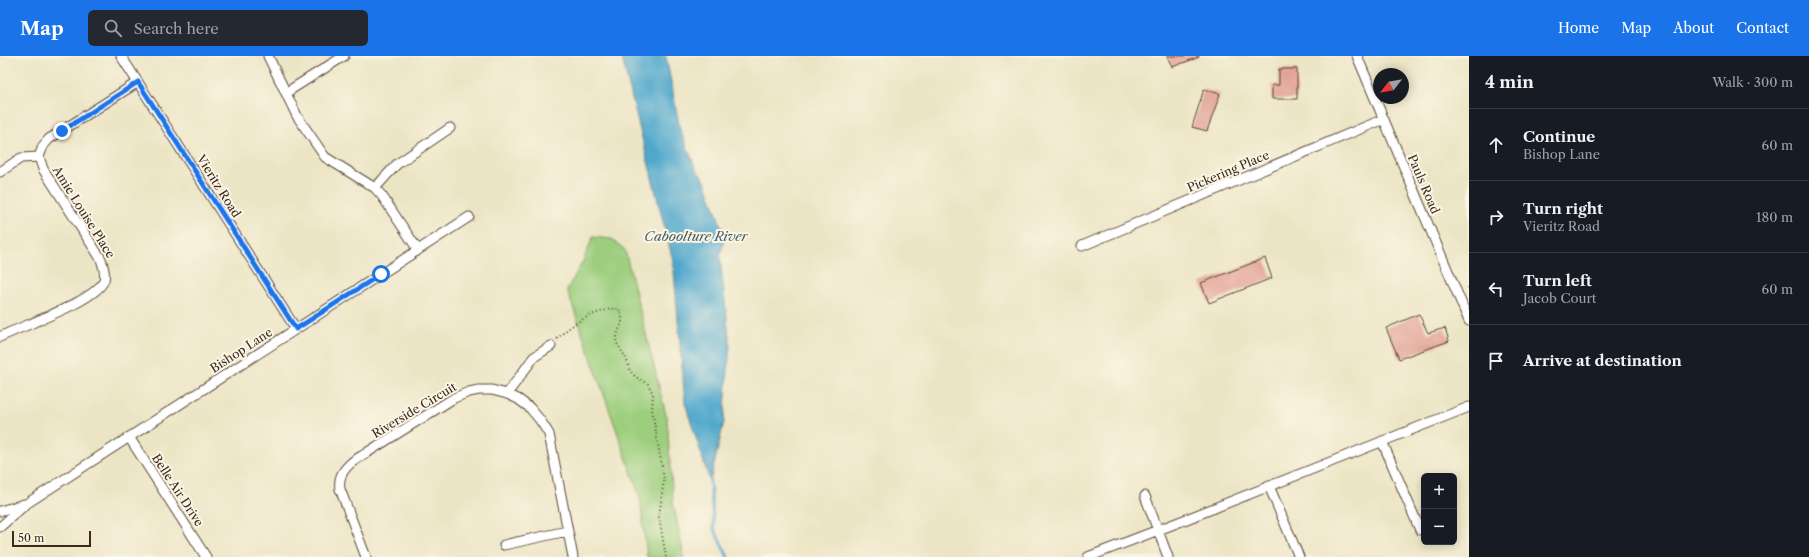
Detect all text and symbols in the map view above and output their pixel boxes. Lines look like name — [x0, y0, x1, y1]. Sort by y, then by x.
search box — [88, 10, 368, 46]
text: Map — [20, 17, 64, 40]
icon: search — [102, 17, 124, 39]
text: Search here — [134, 19, 219, 38]
text: Home — [1558, 19, 1599, 37]
text: Map — [1621, 19, 1651, 37]
text: About — [1673, 19, 1714, 37]
text: Contact — [1736, 19, 1789, 37]
north arrow — [1373, 68, 1409, 104]
text: 4 min — [1485, 72, 1534, 92]
text: Walk · 300 m — [1712, 74, 1793, 90]
route end — [53, 122, 71, 140]
text: Continue — [1523, 127, 1595, 146]
icon: ahead — [1485, 134, 1507, 156]
text: 60 m — [1762, 137, 1793, 153]
text: Bishop Lane — [1523, 146, 1600, 162]
street label: Pickering Place — [1185, 147, 1272, 195]
street label: Vieritz Road — [193, 151, 245, 221]
street label: Pauls Road — [1405, 152, 1444, 217]
street label: Amie Louise Place — [49, 162, 119, 261]
text: Turn right — [1523, 199, 1603, 218]
icon: right — [1485, 206, 1507, 228]
text: 180 m — [1756, 209, 1793, 225]
text: Vieritz Road — [1523, 218, 1600, 234]
water label: Caboolture River — [644, 228, 749, 244]
route start — [372, 265, 390, 283]
text: Turn left — [1523, 271, 1592, 290]
icon: left — [1485, 278, 1507, 300]
text: 60 m — [1762, 281, 1793, 297]
text: Jacob Court — [1523, 290, 1596, 306]
street label: Bishop Lane — [207, 324, 275, 376]
icon: arrive — [1485, 350, 1507, 372]
text: Arrive at destination — [1523, 351, 1682, 370]
street label: Riverside Circuit — [369, 379, 460, 441]
street label: Belle Air Drive — [149, 451, 207, 529]
map controls — [1421, 473, 1457, 545]
button: + — [1421, 473, 1457, 509]
button: − — [1421, 509, 1457, 545]
scale bar — [12, 529, 91, 548]
text: 50 m — [18, 531, 44, 545]

